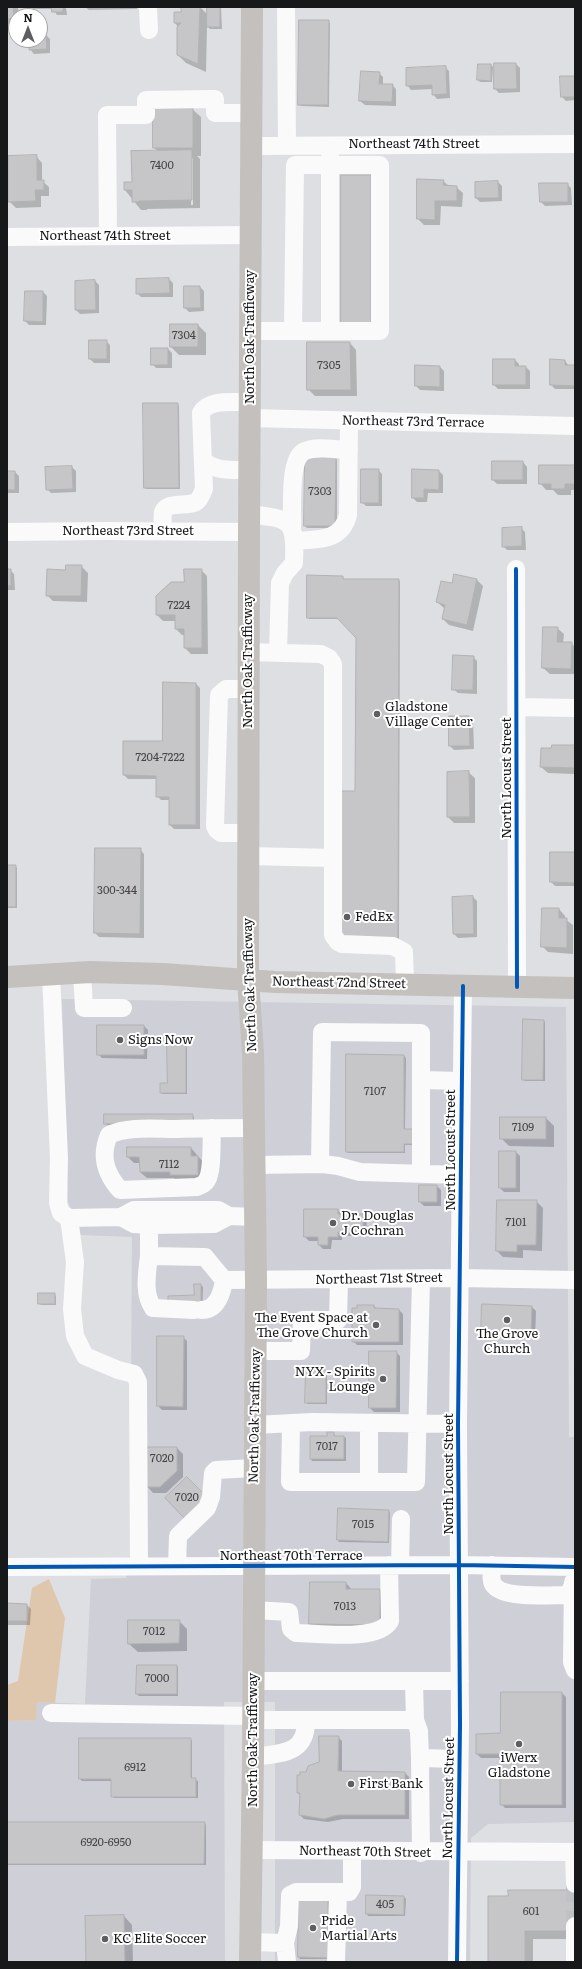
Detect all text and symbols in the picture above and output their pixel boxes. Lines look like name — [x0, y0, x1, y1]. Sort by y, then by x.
north arrow — [8, 8, 48, 48]
text: N — [23, 9, 33, 25]
street label: Northeast 74th Street — [348, 136, 480, 152]
house number: 7400 — [150, 159, 174, 173]
street label: Northeast 74th Street — [39, 228, 171, 244]
street label: North Oak Trafficway — [242, 270, 258, 404]
house number: 7304 — [172, 329, 196, 343]
house number: 7305 — [317, 359, 341, 373]
street label: Northeast 73rd Terrace — [342, 413, 484, 431]
house number: 7303 — [308, 485, 332, 499]
street label: Northeast 73rd Street — [62, 523, 194, 539]
street label: North Oak Trafficway — [240, 594, 256, 728]
house number: 7224 — [168, 599, 190, 613]
place label: Gladstone Village Center — [385, 699, 473, 730]
marker: Gladstone Village Center — [372, 709, 382, 719]
street label: North Locust Street — [499, 717, 515, 839]
house number: 7204-7222 — [135, 751, 185, 765]
house number: 300-344 — [97, 884, 137, 898]
place label: FedEx — [355, 909, 393, 925]
marker: FedEx — [342, 912, 352, 922]
street label: North Oak Trafficway — [240, 918, 260, 1052]
street label: Northeast 72nd Street — [272, 974, 406, 992]
place label: Signs Now — [128, 1032, 193, 1048]
marker: Signs Now — [115, 1035, 125, 1045]
house number: 7107 — [364, 1085, 386, 1099]
street label: North Locust Street — [443, 1089, 459, 1211]
house number: 7109 — [512, 1121, 534, 1135]
house number: 7112 — [159, 1158, 179, 1172]
place label: Dr. Douglas J Cochran — [341, 1208, 413, 1239]
house number: 7101 — [506, 1216, 526, 1230]
marker: Dr. Douglas J Cochran — [328, 1218, 338, 1228]
street label: Northeast 71st Street — [315, 1270, 443, 1288]
place label: The Event Space at The Grove Church — [254, 1310, 368, 1341]
marker: The Grove Church — [502, 1315, 512, 1325]
marker: The Event Space at The Grove Church — [371, 1320, 381, 1330]
place label: The Grove Church — [476, 1326, 538, 1357]
street label: North Oak Trafficway — [246, 1349, 264, 1483]
place label: NYX - Spirits Lounge — [295, 1364, 375, 1395]
marker: NYX - Spirits Lounge — [378, 1374, 388, 1384]
street label: North Locust Street — [441, 1413, 457, 1535]
house number: 7017 — [316, 1440, 338, 1454]
house number: 7020 — [150, 1452, 174, 1466]
house number: 7020 — [175, 1491, 199, 1505]
house number: 7015 — [352, 1518, 374, 1532]
street label: Northeast 70th Terrace — [219, 1548, 363, 1564]
house number: 7013 — [334, 1600, 356, 1614]
house number: 7012 — [143, 1625, 165, 1639]
house number: 7000 — [145, 1672, 169, 1686]
street label: North Oak Trafficway — [245, 1673, 261, 1807]
street label: North Locust Street — [440, 1737, 458, 1859]
marker: iWerx Gladstone — [514, 1739, 524, 1749]
place label: iWerx Gladstone — [488, 1750, 550, 1781]
house number: 6912 — [124, 1761, 146, 1775]
place label: First Bank — [359, 1776, 423, 1792]
marker: First Bank — [346, 1779, 356, 1789]
house number: 6920-6950 — [81, 1836, 131, 1850]
street label: Northeast 70th Street — [299, 1843, 431, 1861]
house number: 405 — [376, 1898, 394, 1912]
house number: 601 — [523, 1905, 539, 1919]
place label: Pride Martial Arts — [321, 1913, 397, 1944]
marker: Pride Martial Arts — [308, 1923, 318, 1933]
place label: KC Elite Soccer — [113, 1931, 206, 1947]
marker: KC Elite Soccer — [100, 1934, 110, 1944]

